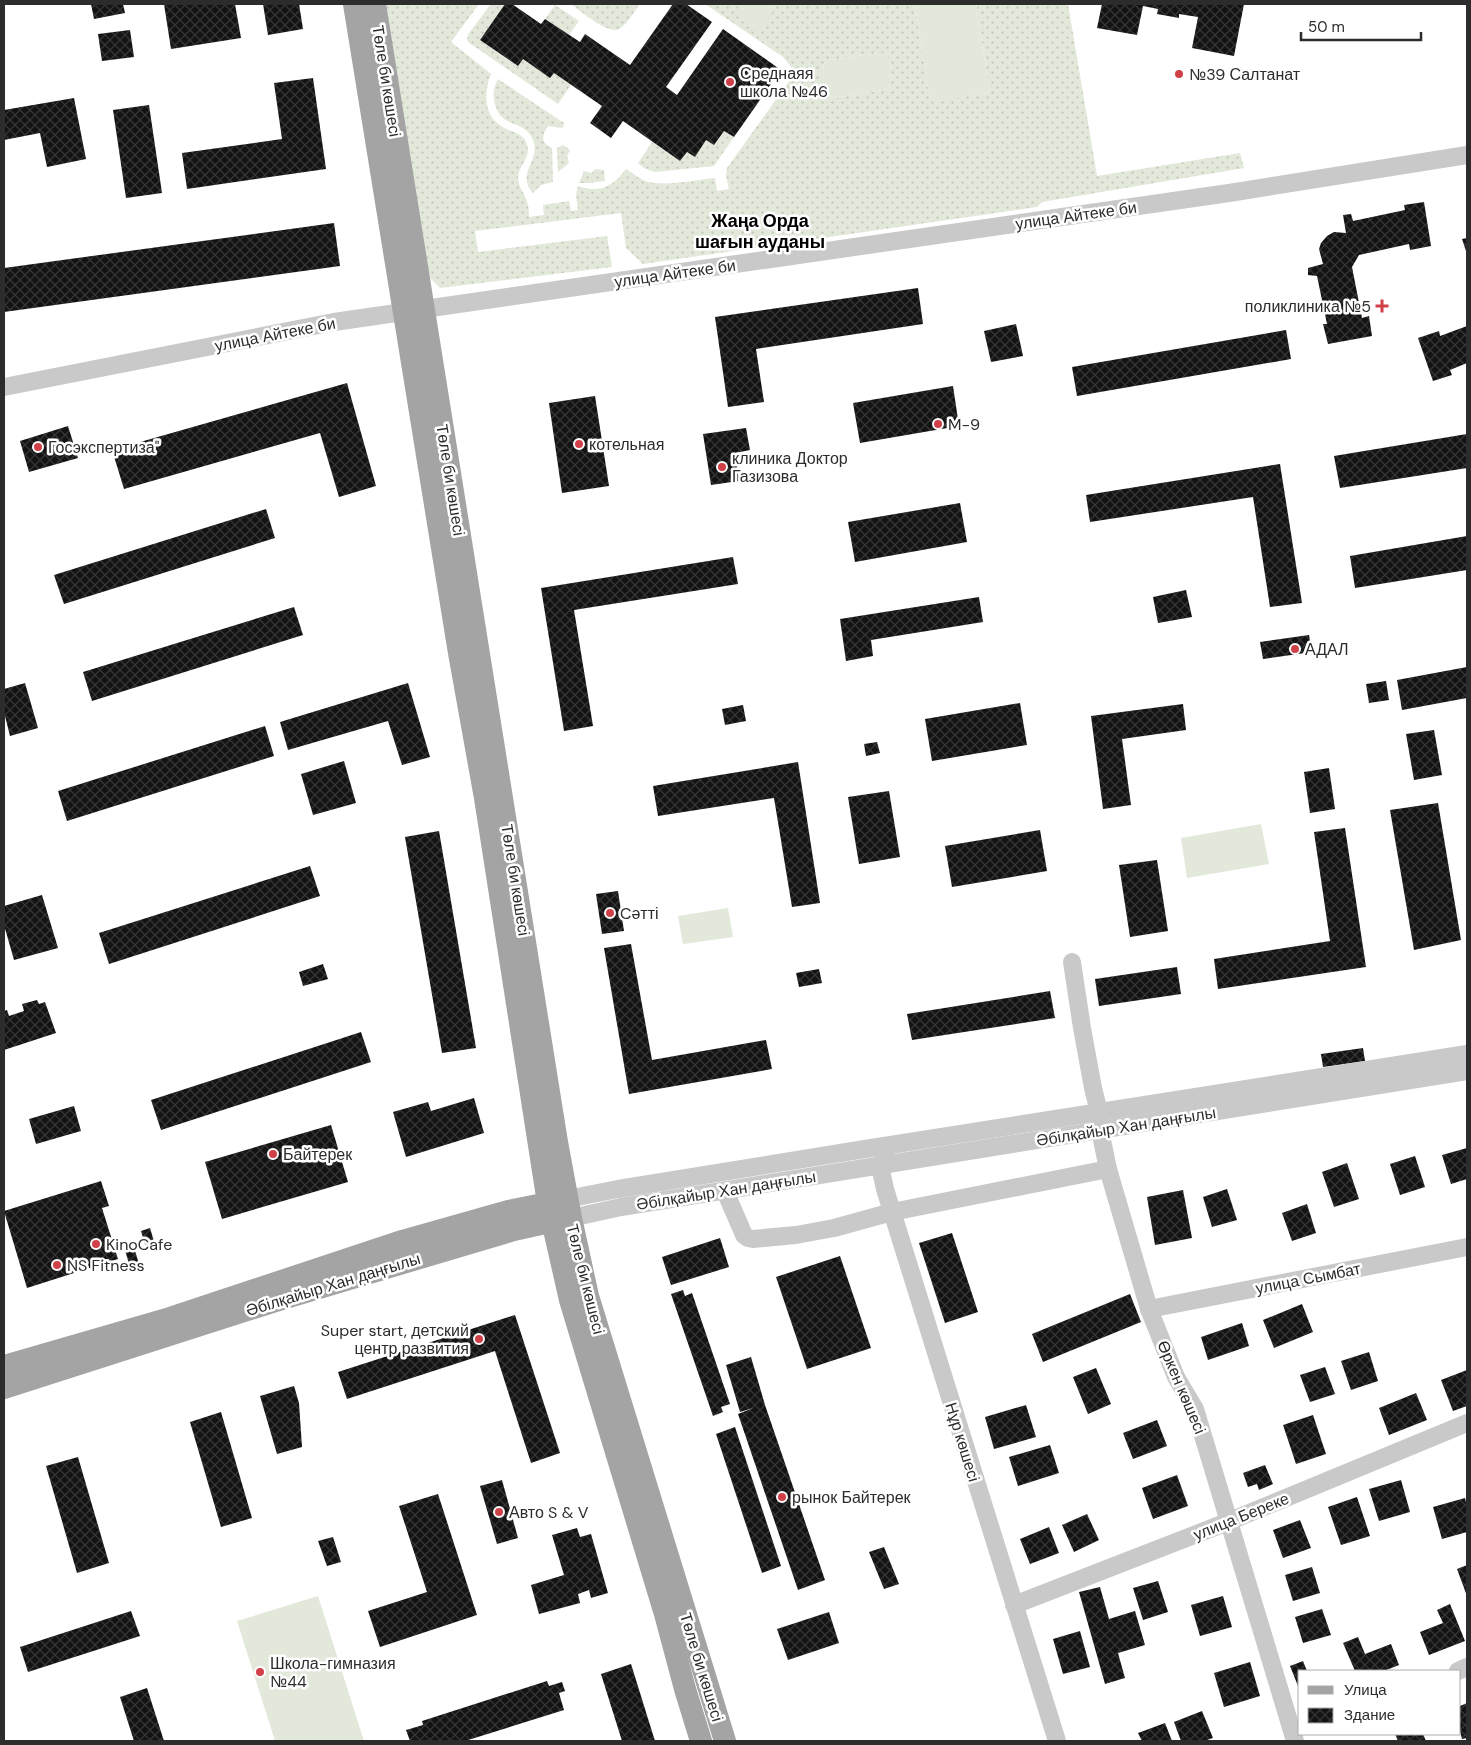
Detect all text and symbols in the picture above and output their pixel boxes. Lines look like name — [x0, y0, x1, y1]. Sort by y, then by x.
scale bar — [1301, 10, 1421, 42]
text: 50 m — [1308, 17, 1345, 37]
street label: Төле би көшесі — [367, 24, 406, 138]
place label: Среднаяя школа №46 — [740, 63, 828, 102]
place label: №39 Салтанат — [1189, 64, 1301, 85]
marker: №39 Салтанат — [1173, 68, 1185, 80]
marker: Среднаяя школа №46 — [724, 76, 736, 88]
street label: улица Айтеке би — [1014, 197, 1138, 234]
district label: Жаңа Орда шағын ауданы — [695, 209, 825, 254]
street label: улица Айтеке би — [613, 255, 737, 292]
place label: поликлиника №5 — [1245, 296, 1371, 317]
marker: поликлиника №5 — [1375, 299, 1389, 313]
street label: улица Айтеке би — [213, 313, 337, 356]
place label: M-9 — [948, 414, 980, 435]
marker: M-9 — [932, 418, 944, 430]
street label: Төле би көшесі — [431, 423, 470, 537]
place label: котельная — [589, 434, 664, 455]
place label: Госэкспертиза" — [48, 437, 160, 458]
marker: котельная — [573, 438, 585, 450]
marker: Госэкспертиза" — [32, 441, 44, 453]
place label: клиника Доктор Газизова — [732, 448, 848, 487]
marker: клиника Доктор Газизова — [716, 461, 728, 473]
place label: АДАЛ — [1305, 639, 1349, 660]
marker: АДАЛ — [1289, 643, 1301, 655]
street label: Төле би көшесі — [496, 823, 535, 937]
place label: Cәтті — [620, 903, 659, 924]
marker: Cәтті — [604, 907, 616, 919]
street label: Әбілқайыр Хан даңғылы — [1035, 1102, 1217, 1151]
place label: Байтерек — [283, 1144, 353, 1165]
marker: Байтерек — [267, 1148, 279, 1160]
street label: Әбілқайыр Хан даңғылы — [635, 1166, 817, 1215]
street label: Төле би көшесі — [562, 1222, 609, 1336]
place label: KinoCafe — [106, 1234, 172, 1255]
marker: KinoCafe — [90, 1238, 102, 1250]
street label: Әбілқайыр Хан даңғылы — [243, 1248, 423, 1321]
place label: NS Fitness — [67, 1255, 145, 1276]
street label: улица Сымбат — [1254, 1258, 1363, 1299]
marker: NS Fitness — [51, 1259, 63, 1271]
place label: Super start, детский центр развития — [321, 1320, 469, 1359]
marker: Super start, детский центр развития — [473, 1333, 485, 1345]
street label: Өркен көшесі — [1152, 1337, 1211, 1437]
street label: Нұр көшесі — [941, 1400, 985, 1484]
place label: рынок Байтерек — [792, 1487, 912, 1508]
street label: улица Береке — [1190, 1488, 1292, 1545]
marker: рынок Байтерек — [776, 1491, 788, 1503]
place label: Авто S & V — [509, 1502, 589, 1523]
marker: Авто S & V — [493, 1506, 505, 1518]
street label: Төле би көшесі — [675, 1610, 728, 1724]
place label: Школа-гимназия №44 — [270, 1653, 396, 1692]
marker: Школа-гимназия №44 — [254, 1666, 266, 1678]
legend — [1298, 1670, 1461, 1735]
text: Улица — [1344, 1680, 1387, 1700]
text: Здание — [1344, 1705, 1395, 1725]

